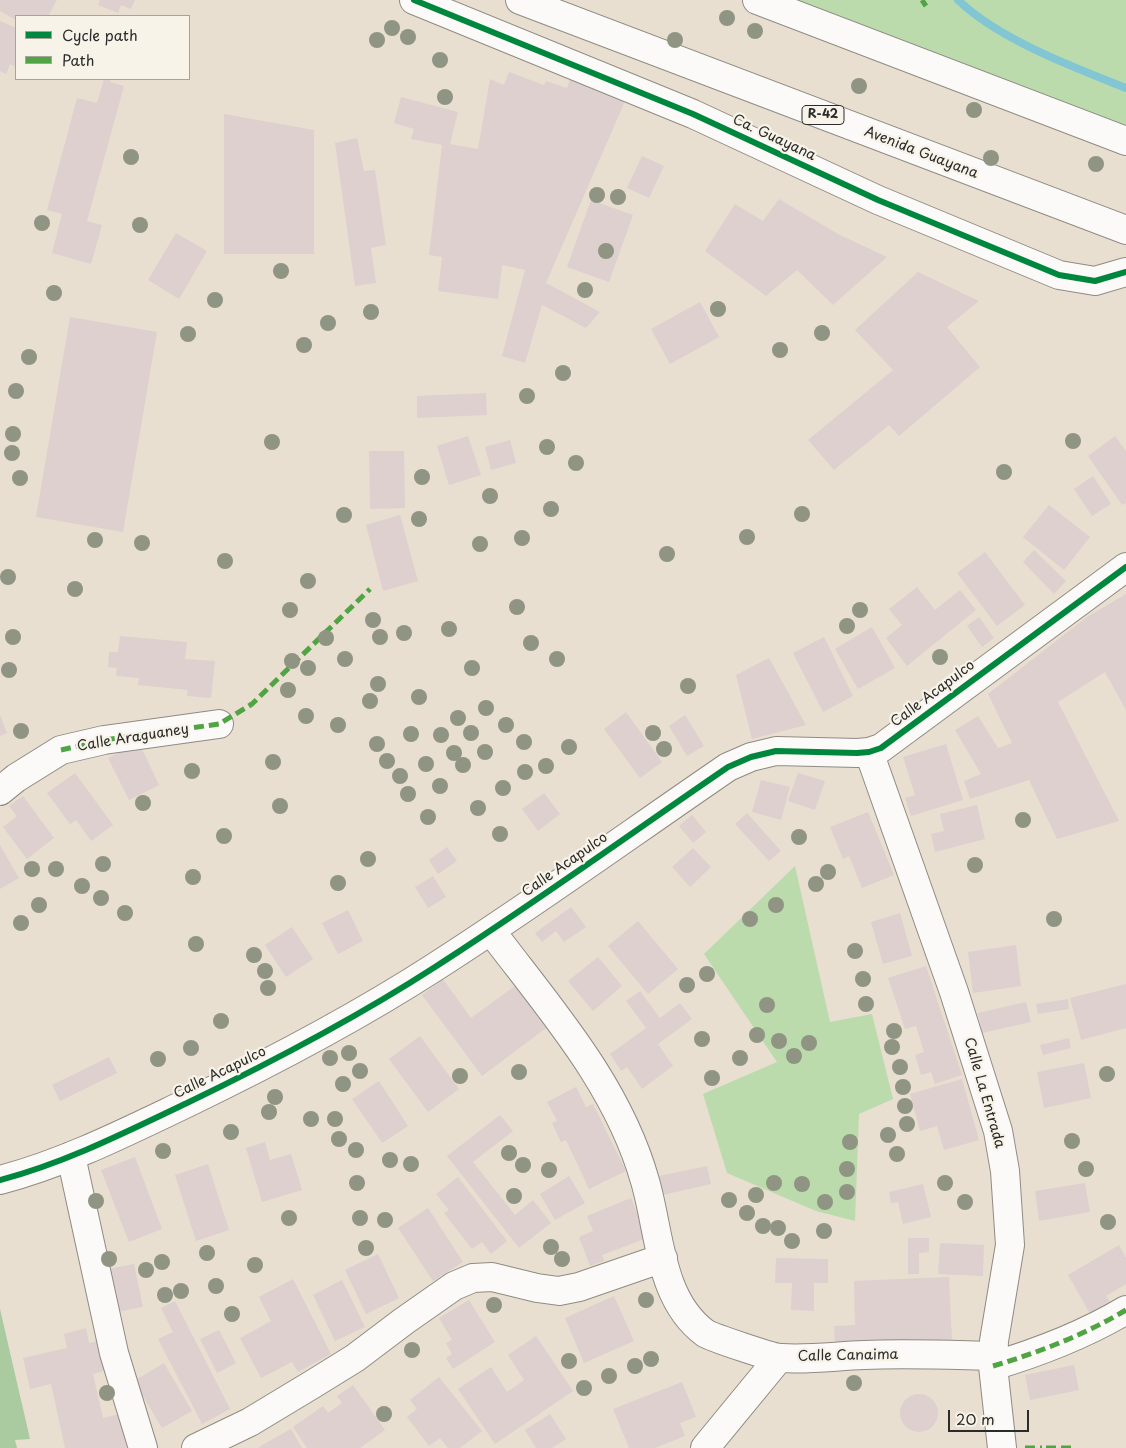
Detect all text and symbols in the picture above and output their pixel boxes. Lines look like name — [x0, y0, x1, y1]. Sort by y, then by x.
legend — [15, 15, 190, 80]
text: Cycle path — [62, 23, 138, 46]
text: Path — [62, 48, 94, 71]
road number: R-42 — [802, 106, 844, 124]
street label: Ca. Guayana — [730, 111, 818, 165]
street label: Avenida Guayana — [862, 124, 980, 182]
street label: Calle Acapulco — [888, 657, 978, 731]
street label: Calle Araguaney — [76, 721, 190, 755]
street label: Calle Acapulco — [519, 829, 611, 901]
street label: Calle La Entrada — [960, 1036, 1008, 1150]
street label: Calle Acapulco — [171, 1043, 269, 1103]
street label: Calle Canaima — [798, 1347, 898, 1365]
scale bar — [951, 1400, 1032, 1432]
text: 20 m — [956, 1407, 995, 1430]

